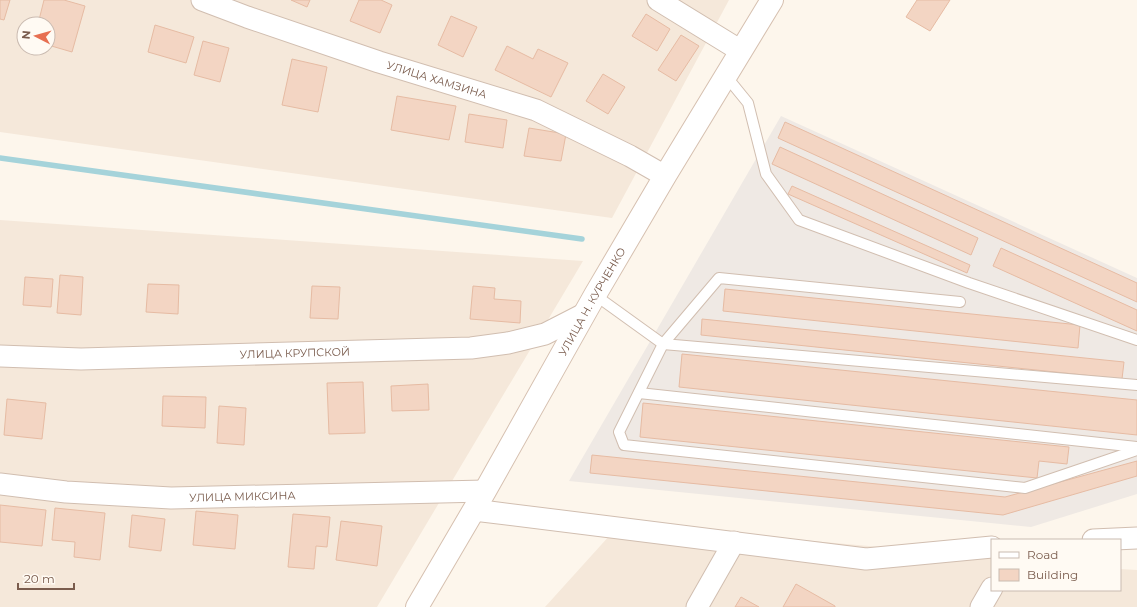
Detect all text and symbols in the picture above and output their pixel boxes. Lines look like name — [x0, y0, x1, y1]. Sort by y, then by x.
north arrow — [16, 16, 56, 56]
text: N — [19, 30, 33, 40]
street label: УЛИЦА ХАМЗИНА — [385, 58, 489, 102]
street label: УЛИЦА Н. КУРЧЕНКО — [555, 245, 629, 358]
street label: УЛИЦА КРУПСКОЙ — [240, 344, 350, 362]
street label: УЛИЦА МИКСИНА — [189, 488, 297, 505]
legend — [991, 539, 1121, 591]
text: Road — [1027, 547, 1058, 562]
scale bar — [18, 565, 74, 591]
text: Building — [1027, 567, 1078, 582]
text: 20 m — [24, 571, 55, 586]

